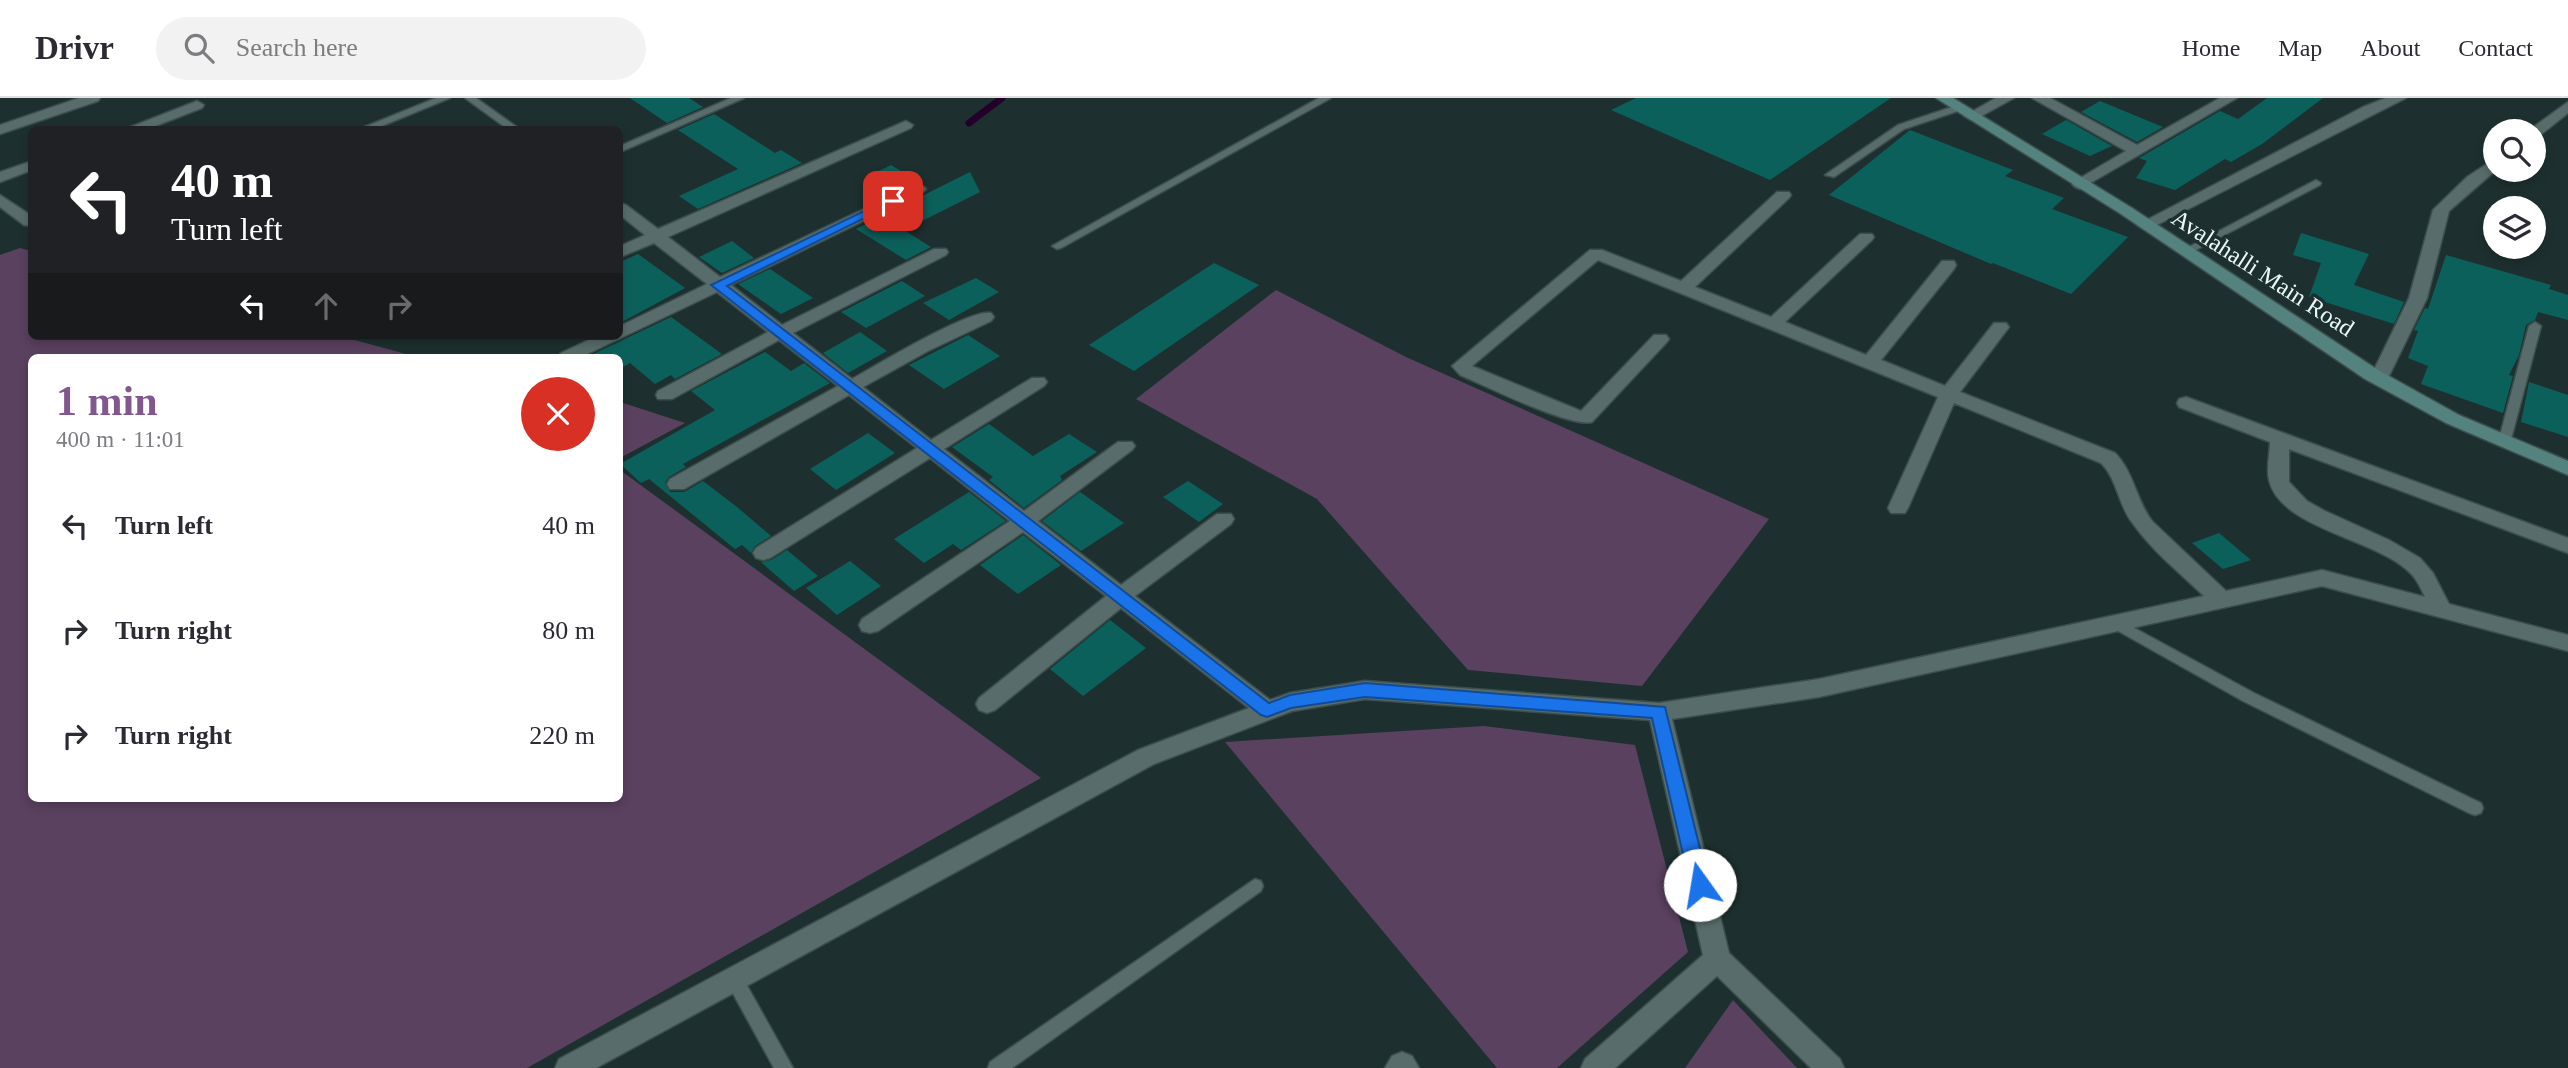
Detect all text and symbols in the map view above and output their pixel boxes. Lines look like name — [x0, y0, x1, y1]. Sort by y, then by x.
search box — [156, 17, 646, 80]
icon: search — [180, 29, 218, 67]
text: Drivr — [35, 30, 114, 66]
text: Search here — [236, 33, 358, 62]
text: Home — [2182, 35, 2240, 61]
text: Map — [2278, 35, 2322, 61]
text: About — [2360, 35, 2420, 61]
text: Contact — [2458, 35, 2533, 61]
map controls — [2483, 119, 2546, 259]
button: search — [2483, 119, 2546, 182]
text: 40 m — [171, 153, 273, 208]
icon: left — [56, 154, 147, 245]
pin — [863, 171, 923, 231]
icon: arrive — [874, 182, 912, 220]
button: layers — [2483, 196, 2546, 259]
street label: Avalahalli Main Road — [2167, 205, 2359, 341]
text: Turn left — [171, 211, 283, 247]
icon: left — [234, 287, 272, 325]
icon: ahead — [307, 287, 345, 325]
icon: right — [380, 287, 418, 325]
button: close — [521, 377, 595, 451]
text: 1 min — [56, 378, 158, 424]
text: 400 m · 11:01 — [56, 427, 185, 452]
icon: left — [56, 507, 94, 545]
text: Turn left — [115, 511, 213, 540]
text: 40 m — [542, 511, 595, 540]
icon: right — [56, 612, 94, 650]
text: Turn right — [115, 616, 232, 645]
text: 80 m — [542, 616, 595, 645]
icon: right — [56, 717, 94, 755]
text: Turn right — [115, 721, 232, 750]
text: 220 m — [529, 721, 595, 750]
position arrow — [1663, 848, 1737, 922]

